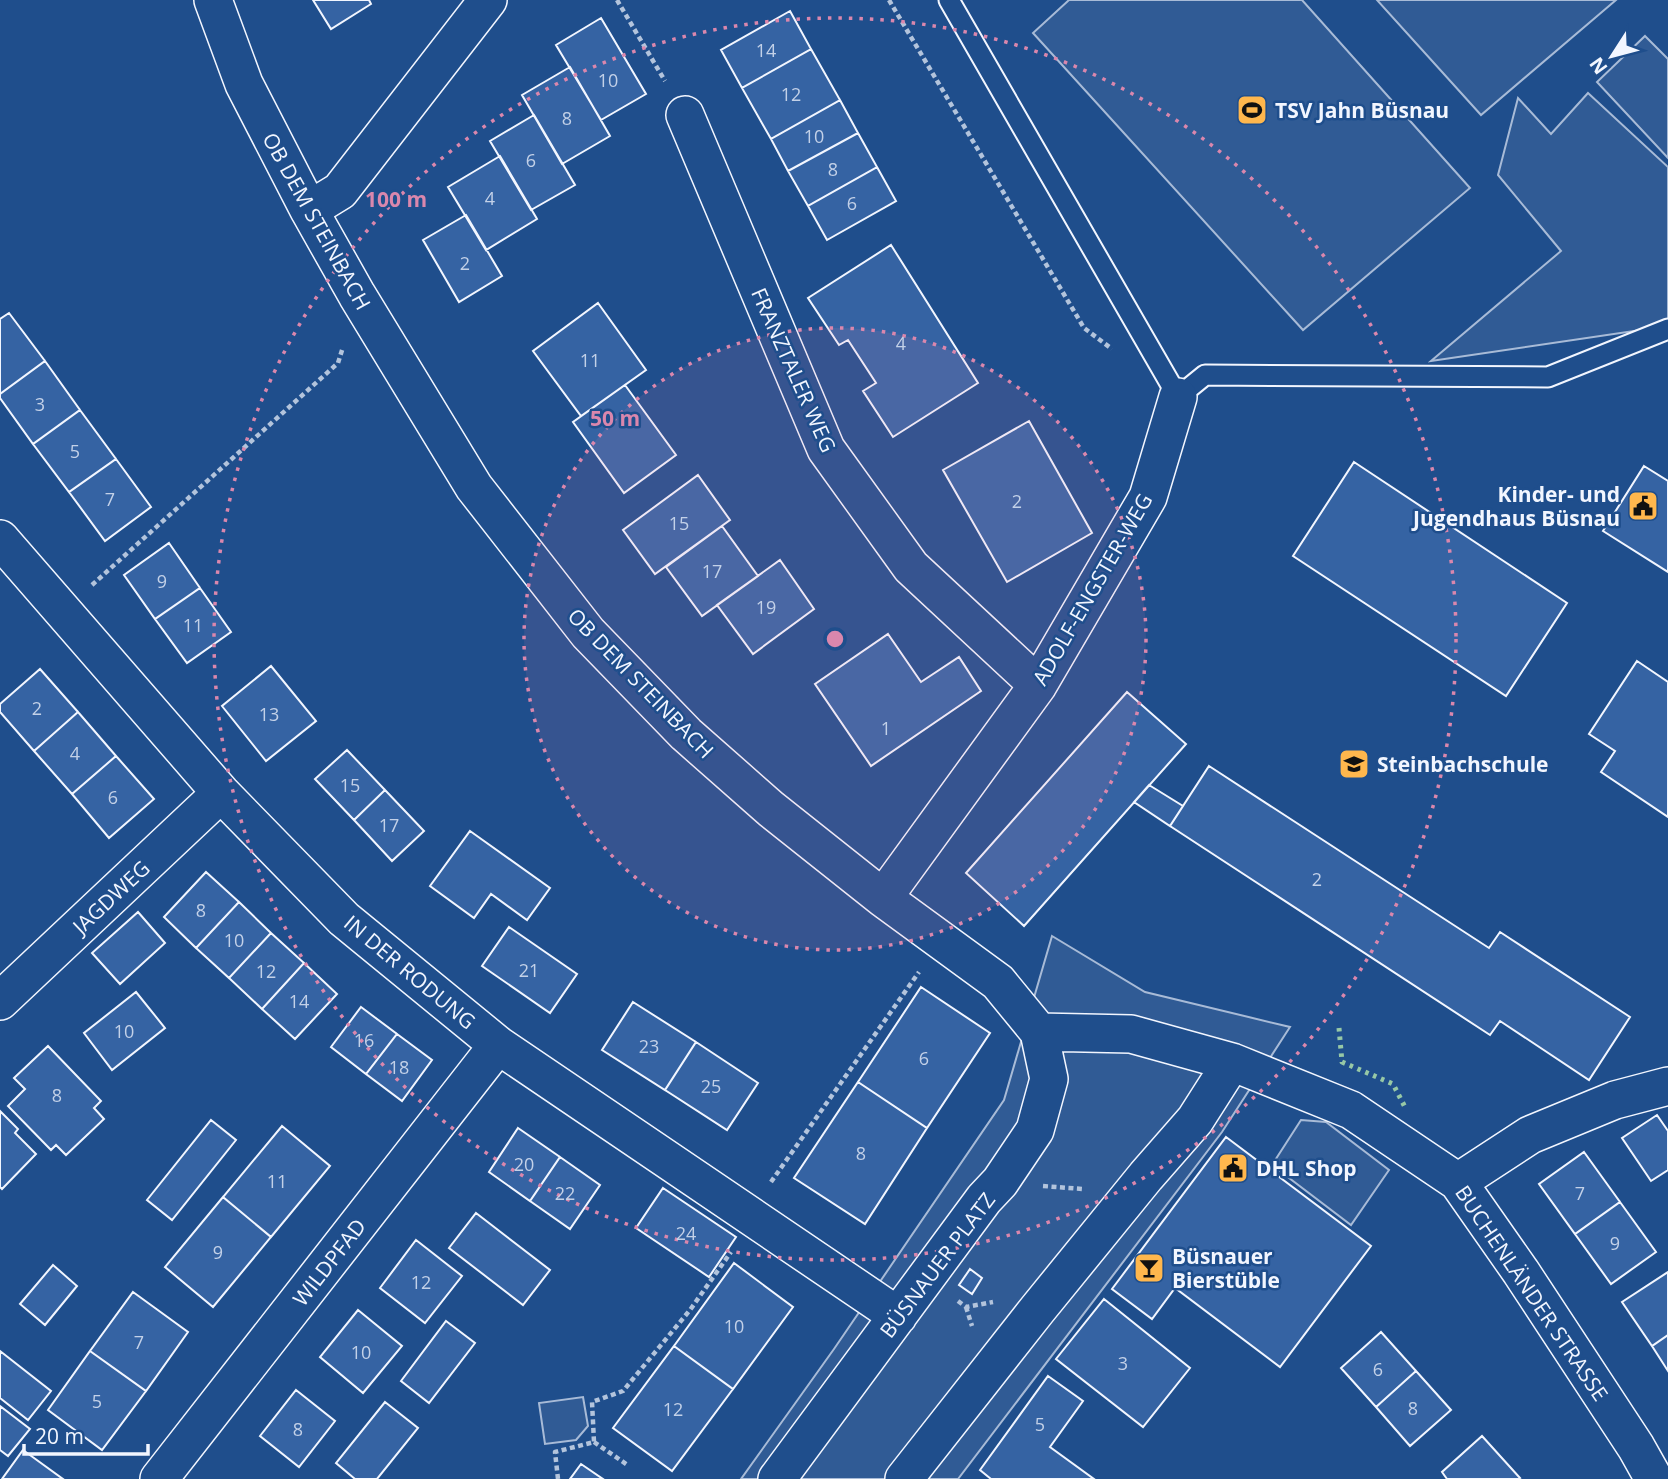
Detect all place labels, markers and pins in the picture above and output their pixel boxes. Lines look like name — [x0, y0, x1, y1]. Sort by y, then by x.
sports icon: TSV Jahn Büsnau — [1235, 93, 1269, 127]
place label: TSV Jahn Büsnau — [1275, 96, 1449, 124]
place label: Kinder- und Jugendhaus Büsnau — [1411, 480, 1620, 532]
public building icon: Kinder- und Jugendhaus Büsnau — [1626, 489, 1660, 523]
centre of rings — [823, 627, 847, 651]
school or university icon: Steinbachschule — [1337, 747, 1371, 781]
place label: Steinbachschule — [1377, 750, 1549, 778]
public building icon: DHL Shop — [1216, 1151, 1250, 1185]
place label: DHL Shop — [1256, 1154, 1357, 1182]
place label: Büsnauer Bierstüble — [1172, 1242, 1280, 1294]
bar icon: Büsnauer Bierstüble — [1132, 1251, 1166, 1285]

